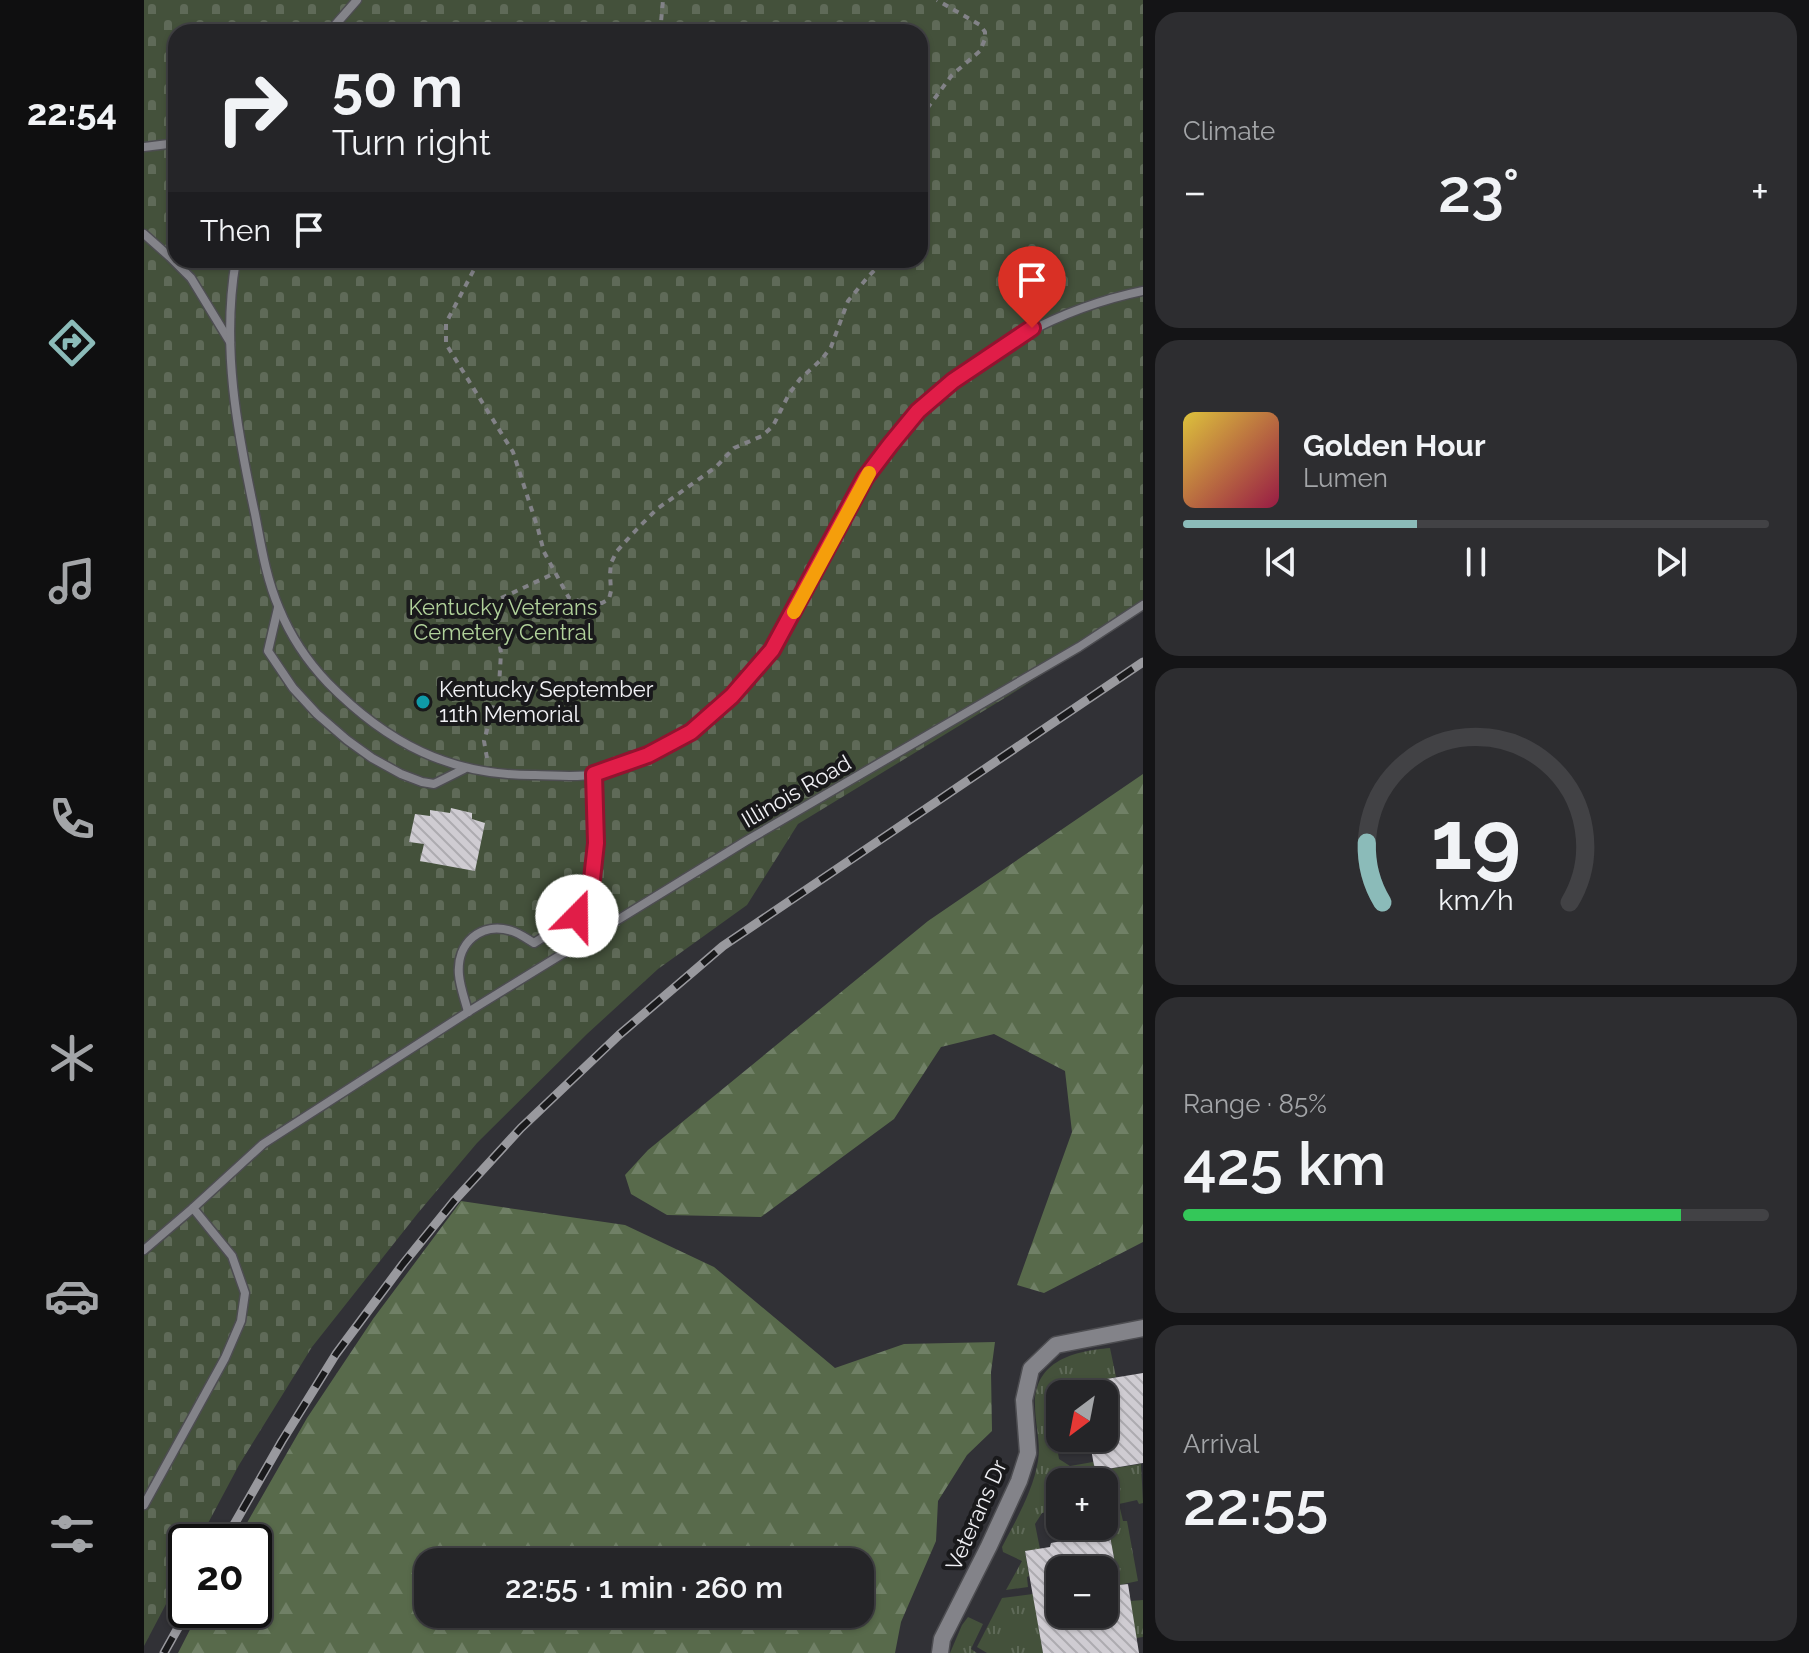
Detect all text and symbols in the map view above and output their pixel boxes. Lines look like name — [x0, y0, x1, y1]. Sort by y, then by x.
text: 50 m — [332, 54, 463, 120]
icon: right — [200, 56, 304, 160]
text: 22:54 — [27, 91, 117, 133]
text: Climate — [1183, 116, 1275, 146]
text: Turn right — [332, 121, 491, 163]
text: 23° — [1438, 156, 1519, 226]
text: − — [1183, 166, 1207, 217]
text: + — [1751, 166, 1769, 217]
icon: arrive — [287, 208, 331, 252]
text: Then — [200, 213, 271, 248]
pin — [998, 246, 1066, 328]
icon: arrive — [1010, 258, 1054, 302]
icon: directions — [44, 315, 100, 371]
text: Golden Hour — [1303, 428, 1486, 463]
text: Lumen — [1303, 463, 1388, 493]
icon: previous — [1259, 540, 1303, 584]
icon: pause — [1454, 540, 1498, 584]
icon: next — [1649, 540, 1693, 584]
icon: music — [44, 553, 100, 609]
park label: Kentucky Veterans Cemetery Central — [409, 594, 597, 645]
place label: Kentucky September 11th Memorial — [439, 676, 654, 727]
marker: Kentucky September 11th Memorial — [414, 693, 432, 711]
street label: Illinois Road — [737, 749, 855, 833]
text: 19 — [1431, 790, 1521, 887]
icon: phone — [44, 791, 100, 847]
position arrow — [535, 874, 619, 958]
text: km/h — [1438, 883, 1514, 917]
icon: climate — [44, 1030, 100, 1086]
text: Range · 85% — [1183, 1089, 1327, 1119]
text: 425 km — [1183, 1129, 1386, 1199]
icon: car — [44, 1268, 100, 1324]
north arrow — [1046, 1380, 1118, 1452]
map controls — [1046, 1380, 1118, 1628]
text: Arrival — [1183, 1429, 1259, 1459]
street label: Veterans Dr — [940, 1455, 1012, 1574]
button: + — [1046, 1468, 1118, 1540]
text: 22:55 — [1183, 1469, 1328, 1539]
icon: filters — [44, 1506, 100, 1562]
speed limit sign: 20 — [168, 1524, 272, 1628]
button: − — [1046, 1556, 1118, 1628]
text: 22:55 · 1 min · 260 m — [505, 1570, 783, 1605]

